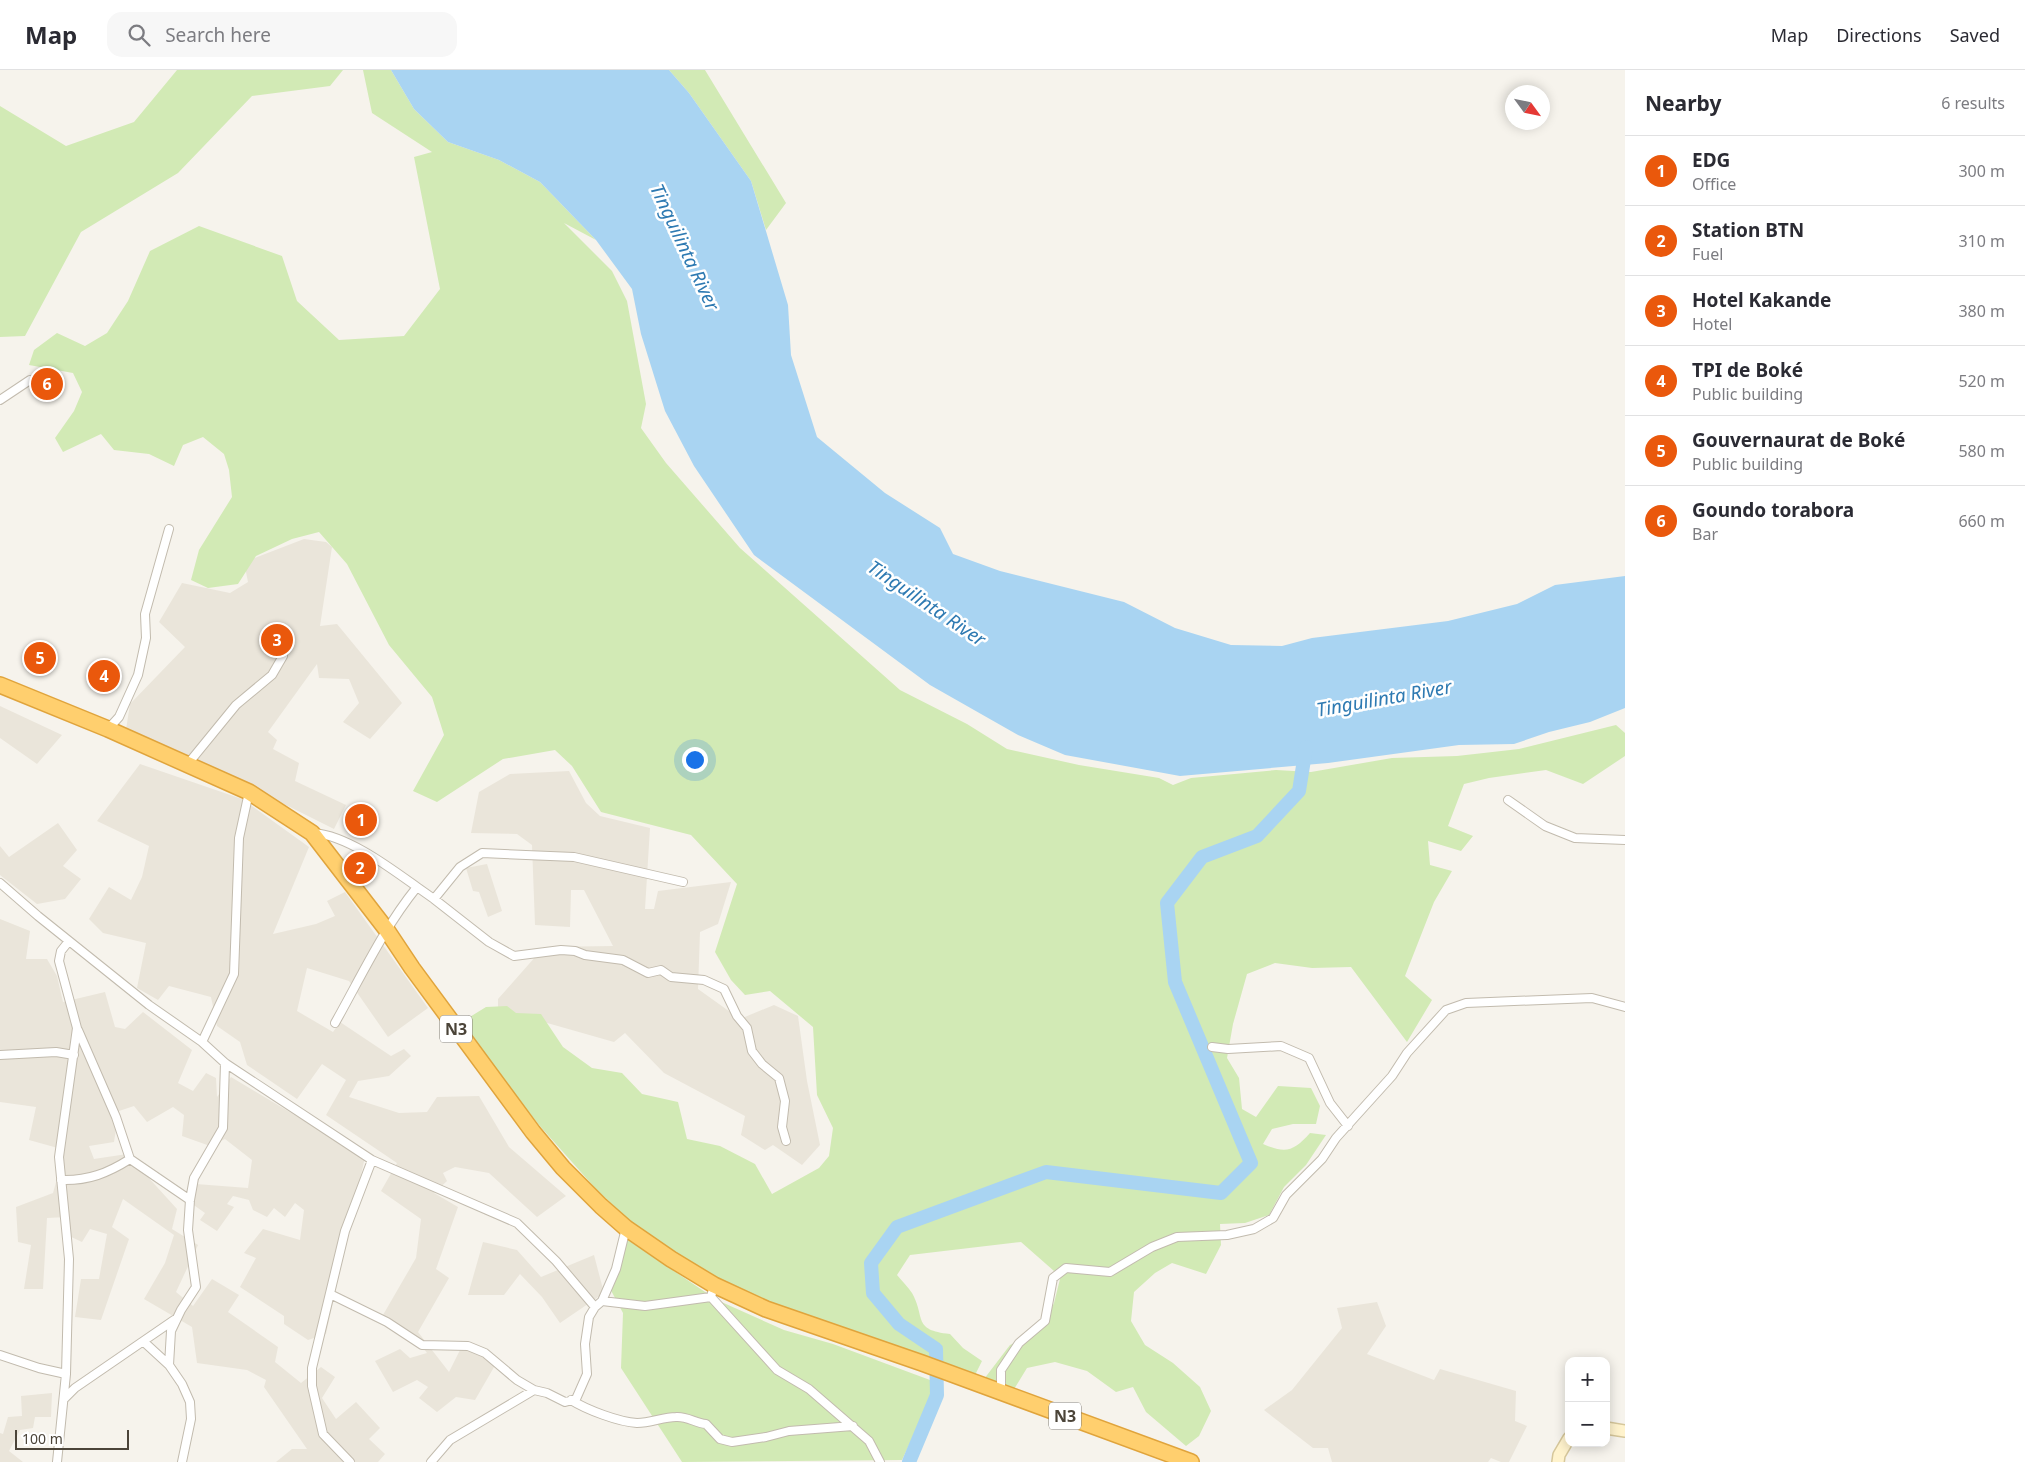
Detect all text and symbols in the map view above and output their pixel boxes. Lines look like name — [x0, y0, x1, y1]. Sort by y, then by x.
search box — [107, 12, 457, 57]
text: Map — [25, 18, 77, 51]
icon: search — [125, 21, 153, 49]
text: Search here — [165, 22, 271, 48]
text: Map — [1771, 23, 1808, 47]
text: Directions — [1836, 23, 1922, 47]
text: Saved — [1950, 23, 2000, 47]
north arrow — [1505, 85, 1550, 130]
text: Nearby — [1645, 89, 1721, 117]
text: 6 results — [1941, 92, 2005, 114]
text: EDG — [1692, 147, 1730, 173]
text: 1 — [1656, 160, 1666, 182]
text: 300 m — [1958, 160, 2005, 182]
text: Office — [1692, 173, 1736, 195]
water label: Tinguilinta River — [644, 179, 726, 316]
text: Station BTN — [1692, 217, 1804, 243]
text: 2 — [1656, 230, 1666, 252]
text: 310 m — [1958, 230, 2005, 252]
text: Fuel — [1692, 243, 1723, 265]
text: Hotel Kakande — [1692, 287, 1831, 313]
text: 3 — [1656, 300, 1666, 322]
text: 380 m — [1958, 300, 2005, 322]
text: Hotel — [1692, 313, 1732, 335]
text: TPI de Boké — [1692, 357, 1803, 383]
pin: 6 — [31, 365, 63, 403]
text: 4 — [1656, 370, 1666, 392]
text: 520 m — [1958, 370, 2005, 392]
text: Public building — [1692, 383, 1803, 405]
text: Gouvernaurat de Boké — [1692, 427, 1905, 453]
text: 5 — [1656, 440, 1666, 462]
text: 580 m — [1958, 440, 2005, 462]
text: Public building — [1692, 453, 1803, 475]
text: Goundo torabora — [1692, 497, 1854, 523]
text: 6 — [1656, 510, 1666, 532]
text: 660 m — [1958, 510, 2005, 532]
text: Bar — [1692, 523, 1718, 545]
water label: Tinguilinta River — [863, 554, 992, 653]
pin: 3 — [261, 621, 293, 659]
pin: 5 — [24, 639, 56, 677]
pin: 4 — [88, 657, 120, 695]
water label: Tinguilinta River — [1314, 673, 1455, 723]
your location — [682, 747, 708, 773]
pin: 1 — [345, 801, 377, 839]
pin: 2 — [344, 849, 376, 887]
road number: N3 — [440, 1016, 472, 1042]
map controls — [1565, 1357, 1610, 1447]
button: + — [1565, 1357, 1610, 1402]
road number: N3 — [1049, 1402, 1081, 1430]
button: − — [1565, 1402, 1610, 1447]
scale bar — [15, 1427, 129, 1450]
text: 100 m — [22, 1429, 63, 1448]

